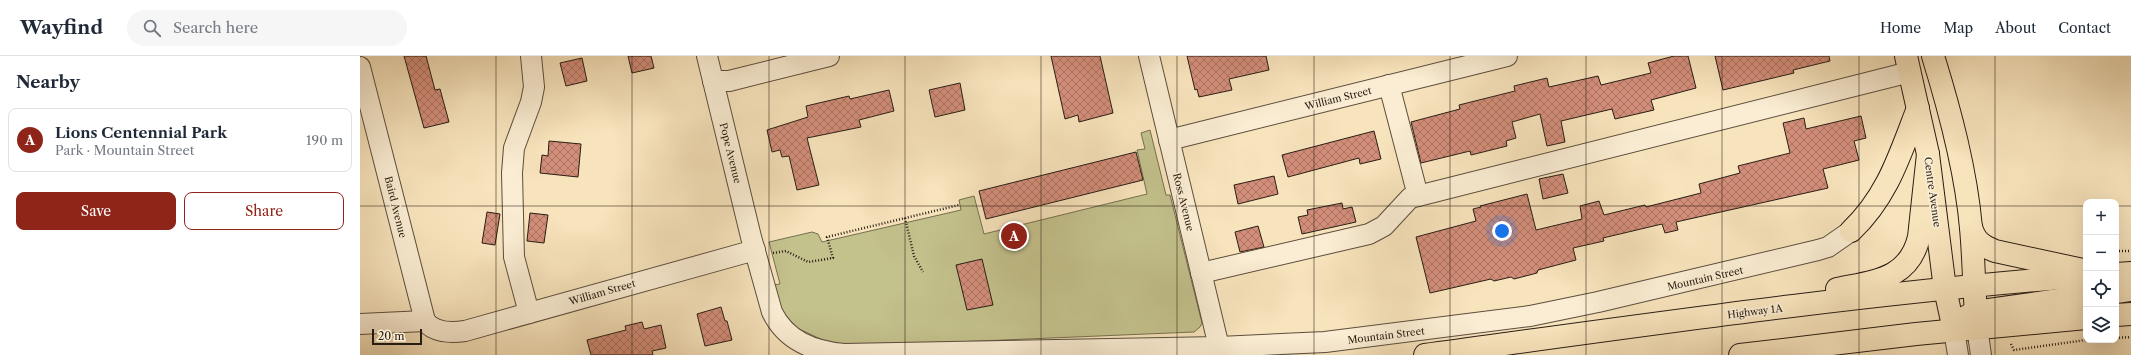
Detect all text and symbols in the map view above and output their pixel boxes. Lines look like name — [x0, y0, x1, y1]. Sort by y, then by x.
search box — [127, 10, 407, 46]
text: Wayfind — [20, 16, 103, 39]
icon: search — [141, 17, 163, 39]
text: Search here — [173, 18, 258, 37]
text: Home — [1880, 19, 1921, 37]
text: Map — [1943, 19, 1973, 37]
text: About — [1995, 19, 2036, 37]
text: Contact — [2058, 19, 2111, 37]
text: Nearby — [16, 72, 80, 92]
street label: William Street — [1302, 84, 1373, 113]
street label: Pope Avenue — [717, 121, 744, 185]
text: Lions Centennial Park — [55, 123, 227, 142]
text: A — [25, 132, 35, 148]
text: 190 m — [306, 132, 343, 148]
text: Park · Mountain Street — [55, 142, 194, 158]
street label: Centre Avenue — [1921, 156, 1944, 228]
street label: Ross Avenue — [1170, 171, 1197, 233]
street label: Baird Avenue — [382, 175, 410, 240]
button: Save — [16, 192, 176, 230]
button: Share — [184, 192, 344, 230]
map controls — [2083, 199, 2119, 343]
button: + — [2083, 199, 2119, 235]
pin: A — [1001, 221, 1027, 251]
your location — [1492, 221, 1512, 241]
button: − — [2083, 235, 2119, 271]
street label: Mountain Street — [1666, 263, 1745, 294]
button: locate — [2083, 271, 2119, 307]
street label: William Street — [566, 277, 637, 308]
street label: Highway 1A — [1727, 302, 1784, 321]
button: layers — [2083, 307, 2119, 343]
street label: Mountain Street — [1347, 324, 1426, 347]
scale bar — [372, 327, 422, 346]
text: 20 m — [378, 329, 404, 343]

